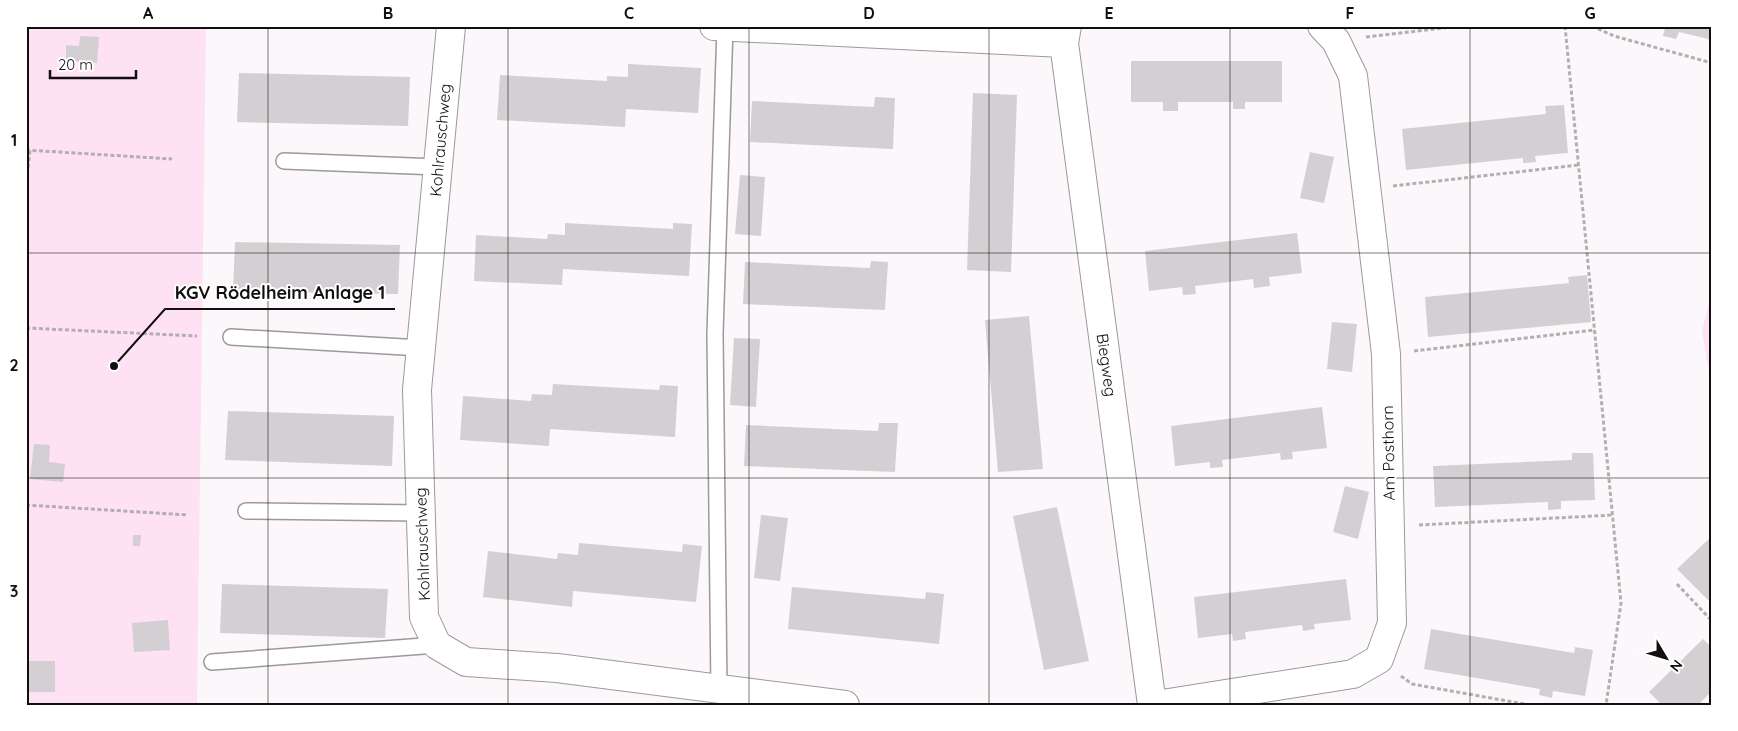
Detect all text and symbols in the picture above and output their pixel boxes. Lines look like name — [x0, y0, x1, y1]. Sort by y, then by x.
text: A — [143, 3, 154, 23]
text: B — [383, 3, 393, 23]
text: C — [624, 3, 634, 23]
text: D — [863, 3, 875, 23]
text: E — [1104, 3, 1114, 23]
text: F — [1346, 3, 1355, 23]
text: G — [1584, 3, 1596, 23]
scale bar — [50, 48, 136, 80]
text: 20 m — [58, 55, 93, 74]
street label: Kohlrauschweg — [425, 83, 455, 197]
text: 1 — [11, 130, 17, 150]
callout: KGV Rödelheim Anlage 1 — [165, 276, 395, 309]
text: KGV Rödelheim Anlage 1 — [175, 281, 385, 304]
street label: Biegweg — [1093, 332, 1121, 398]
text: 2 — [9, 355, 19, 375]
street label: Am Posthorn — [1377, 405, 1399, 501]
street label: Kohlrauschweg — [410, 487, 434, 601]
text: 3 — [10, 581, 18, 601]
north arrow — [1640, 634, 1690, 684]
text: N — [1666, 656, 1687, 676]

